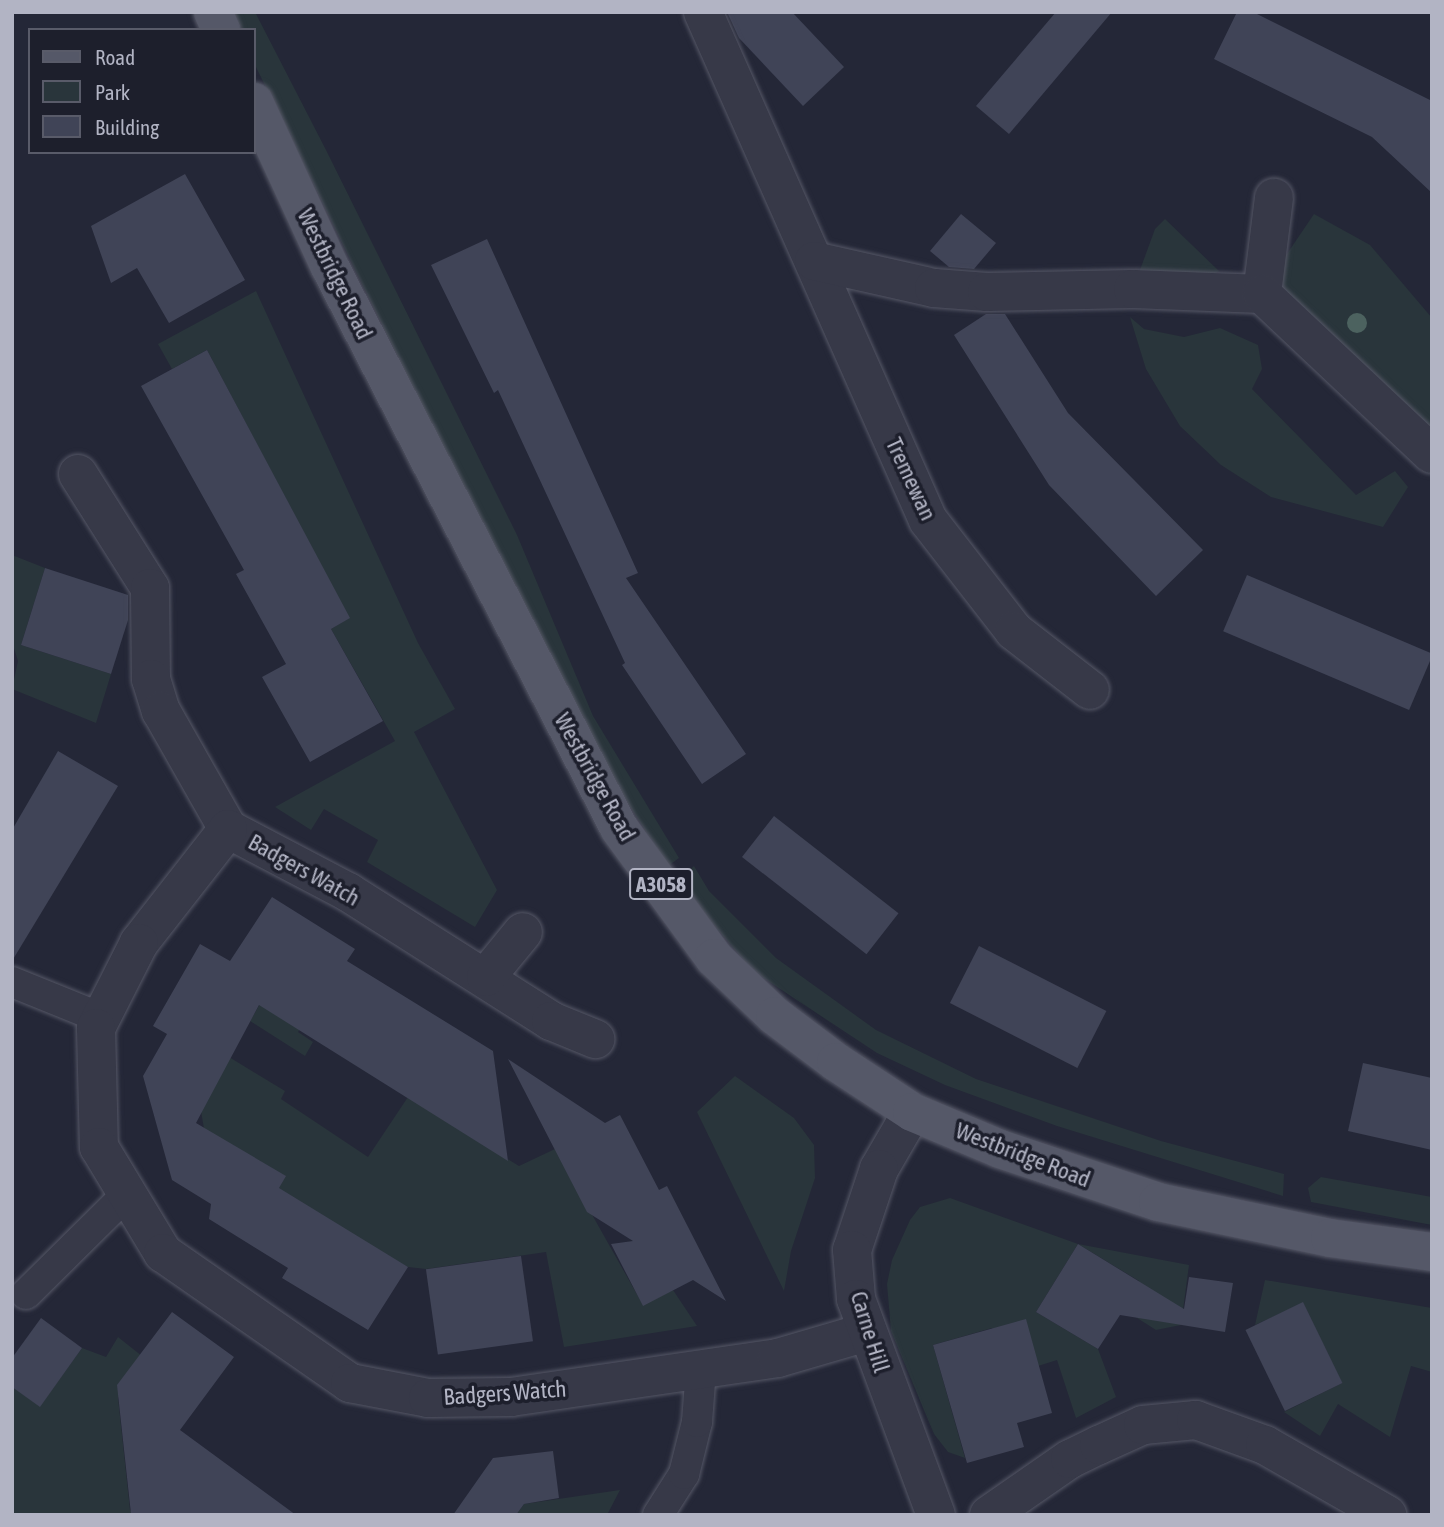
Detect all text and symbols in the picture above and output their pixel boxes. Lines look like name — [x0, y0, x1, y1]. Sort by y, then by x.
legend — [28, 28, 256, 154]
text: Road — [95, 45, 135, 69]
text: Park — [95, 80, 130, 104]
text: Building — [95, 115, 159, 139]
street label: Westbridge Road — [291, 204, 379, 344]
street label: Tremewan — [880, 433, 942, 525]
street label: Westbridge Road — [549, 708, 641, 846]
street label: Badgers Watch — [243, 828, 365, 912]
road number: A3058 — [628, 866, 694, 902]
street label: Westbridge Road — [952, 1117, 1094, 1193]
street label: Carne Hill — [845, 1288, 895, 1376]
street label: Badgers Watch — [443, 1375, 567, 1411]

